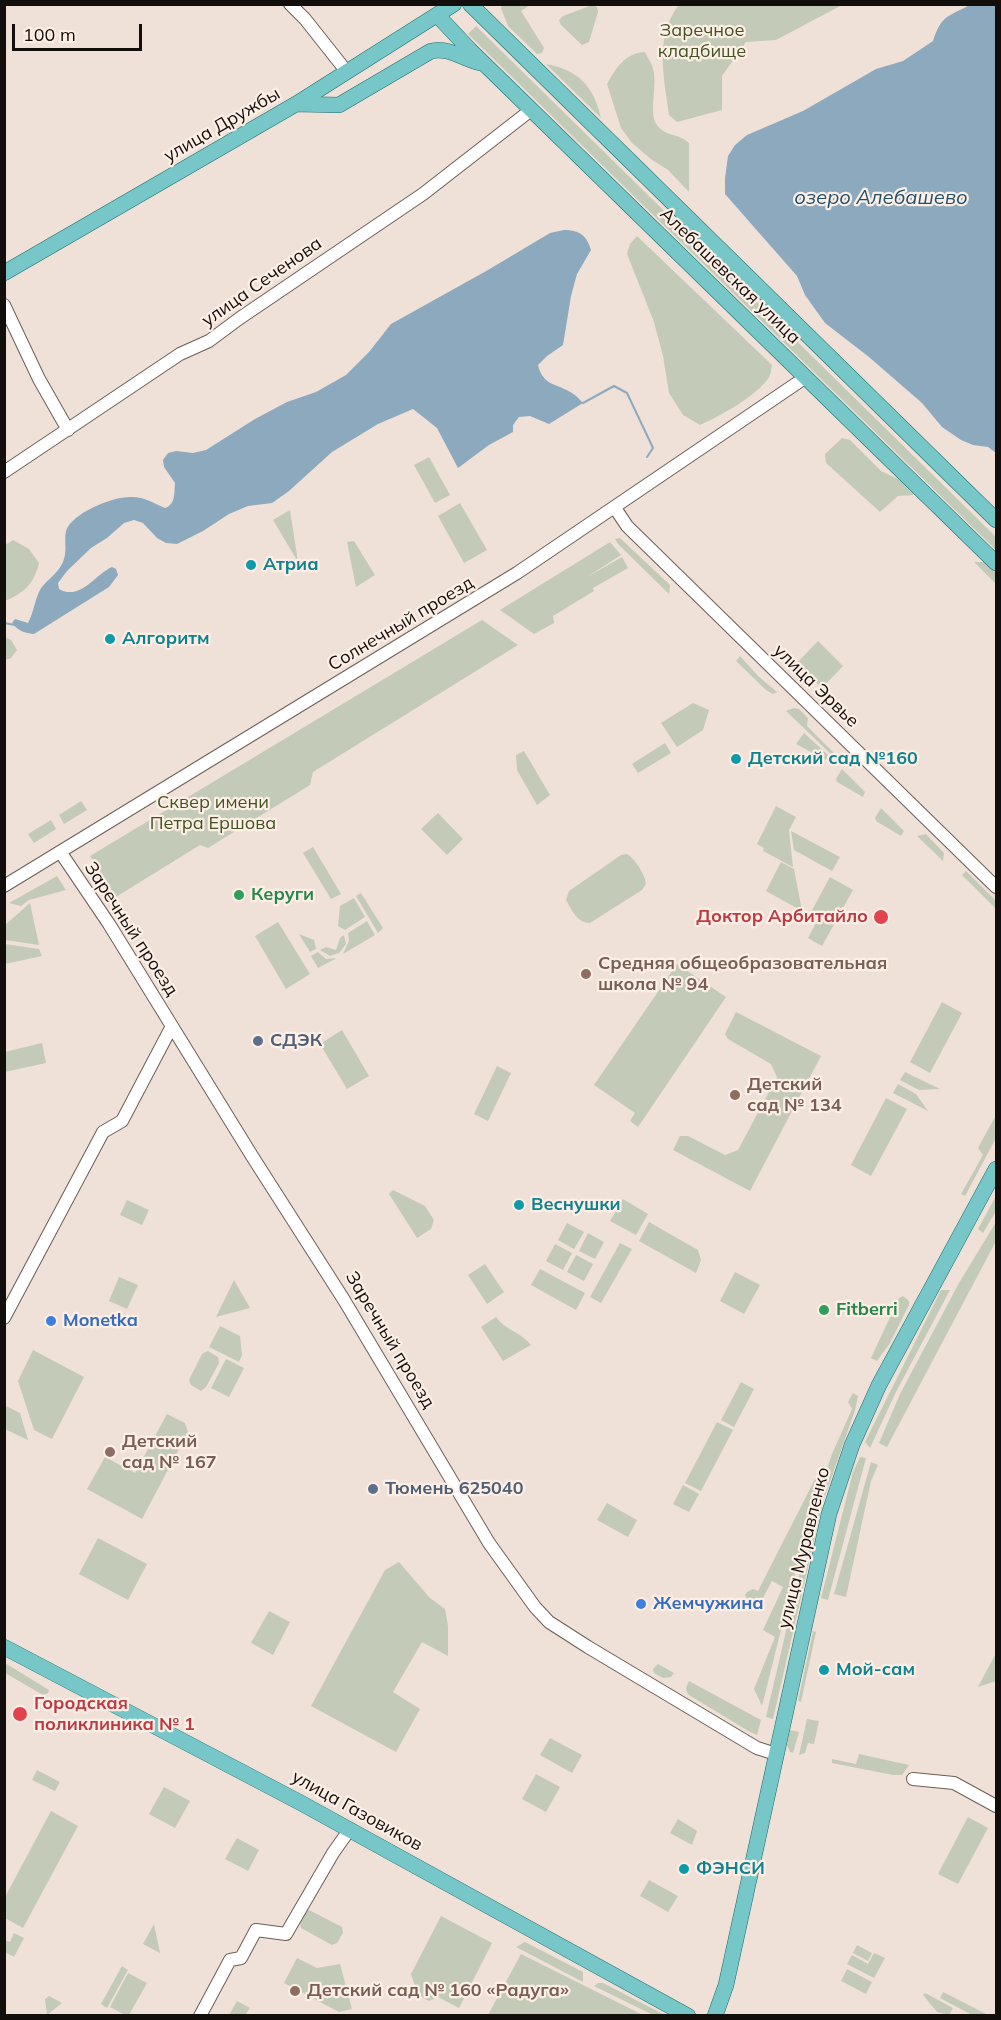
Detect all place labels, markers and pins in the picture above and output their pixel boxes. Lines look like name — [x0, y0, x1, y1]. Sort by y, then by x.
place label: Атриа — [263, 554, 319, 576]
marker: Атриа — [244, 558, 258, 572]
place label: Алгоритм — [122, 628, 210, 650]
marker: Алгоритм — [103, 632, 117, 646]
place label: Детский сад №160 — [748, 748, 918, 770]
marker: Детский сад №160 — [729, 752, 743, 766]
place label: Керуги — [251, 884, 314, 906]
marker: Керуги — [232, 888, 246, 902]
place label: Доктор Арбитайло — [696, 906, 868, 928]
marker: Доктор Арбитайло — [872, 908, 890, 926]
place label: Средняя общеобразовательная школа № 94 — [598, 953, 887, 996]
marker: Средняя общеобразовательная школа № 94 — [579, 967, 593, 981]
place label: СДЭК — [270, 1030, 322, 1052]
marker: СДЭК — [251, 1034, 265, 1048]
place label: Детский сад № 134 — [747, 1074, 841, 1116]
marker: Детский сад № 134 — [728, 1088, 742, 1102]
place label: Веснушки — [531, 1194, 621, 1216]
marker: Веснушки — [512, 1198, 526, 1212]
place label: Fitberri — [836, 1299, 898, 1321]
marker: Fitberri — [817, 1303, 831, 1317]
place label: Monetka — [63, 1310, 138, 1332]
marker: Monetka — [44, 1314, 58, 1328]
place label: Детский сад № 167 — [122, 1431, 216, 1474]
marker: Детский сад № 167 — [103, 1445, 117, 1459]
place label: Тюмень 625040 — [385, 1478, 523, 1500]
marker: Тюмень 625040 — [366, 1482, 380, 1496]
place label: Жемчужина — [653, 1593, 764, 1615]
marker: Жемчужина — [634, 1597, 648, 1611]
place label: Мой-сам — [836, 1659, 915, 1681]
marker: Мой-сам — [817, 1663, 831, 1677]
place label: Городская поликлиника № 1 — [34, 1693, 195, 1736]
marker: Городская поликлиника № 1 — [11, 1705, 29, 1723]
place label: ФЭНСИ — [696, 1858, 765, 1880]
marker: ФЭНСИ — [677, 1862, 691, 1876]
place label: Детский сад № 160 «Радуга» — [307, 1980, 569, 2002]
marker: Детский сад № 160 «Радуга» — [288, 1984, 302, 1998]

